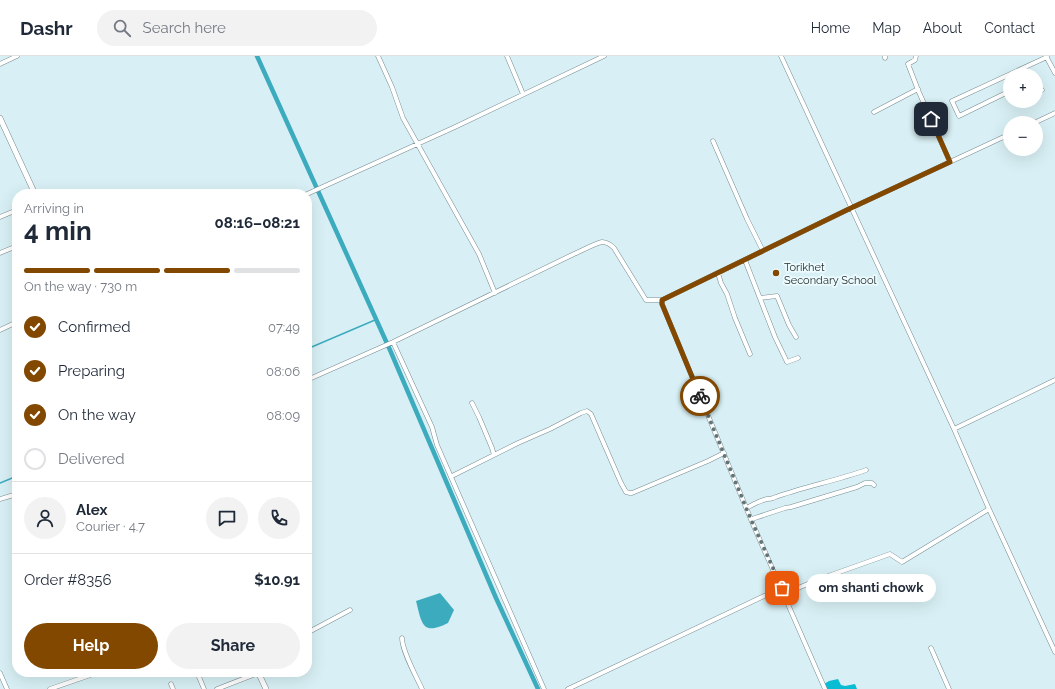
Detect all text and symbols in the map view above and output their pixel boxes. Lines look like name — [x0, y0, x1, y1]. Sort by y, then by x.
search box — [97, 10, 377, 46]
text: Dashr — [20, 17, 73, 39]
icon: search — [111, 17, 133, 39]
text: Search here — [143, 19, 226, 37]
text: Home — [811, 20, 850, 36]
text: Map — [872, 20, 901, 36]
text: About — [923, 20, 962, 36]
text: Contact — [984, 20, 1035, 36]
map controls — [1003, 68, 1043, 156]
button: + — [1003, 68, 1043, 108]
pin — [914, 102, 948, 136]
icon: home — [920, 108, 942, 130]
button: − — [1003, 116, 1043, 156]
text: Arriving in — [24, 201, 84, 216]
text: 08:16–08:21 — [215, 214, 300, 232]
text: 4 min — [24, 216, 92, 246]
place label: Torikhet Secondary School — [784, 261, 876, 287]
marker: Torikhet Secondary School — [771, 268, 781, 278]
text: On the way · 730 m — [24, 279, 137, 294]
icon: check — [24, 316, 46, 338]
text: Confirmed — [58, 318, 131, 336]
text: 07:49 — [268, 320, 300, 335]
icon: check — [24, 360, 46, 382]
text: Preparing — [58, 362, 125, 380]
text: 08:06 — [266, 364, 300, 379]
courier — [680, 376, 720, 416]
icon: bike — [689, 385, 711, 407]
icon: check — [24, 404, 46, 426]
text: On the way — [58, 406, 136, 424]
text: 08:09 — [266, 408, 300, 423]
text: Delivered — [58, 450, 125, 468]
button: person — [24, 497, 66, 539]
button: chat — [206, 497, 248, 539]
button: phone — [258, 497, 300, 539]
text: Alex — [76, 501, 107, 519]
text: Courier · 4.7 — [76, 519, 145, 534]
text: Order #8356 — [24, 571, 111, 589]
text: $10.91 — [254, 571, 300, 589]
pin — [765, 571, 799, 605]
callout: om shanti chowk — [806, 574, 936, 602]
icon: bag — [771, 577, 793, 599]
text: om shanti chowk — [818, 580, 924, 595]
button: Help — [24, 623, 158, 669]
button: Share — [166, 623, 300, 669]

